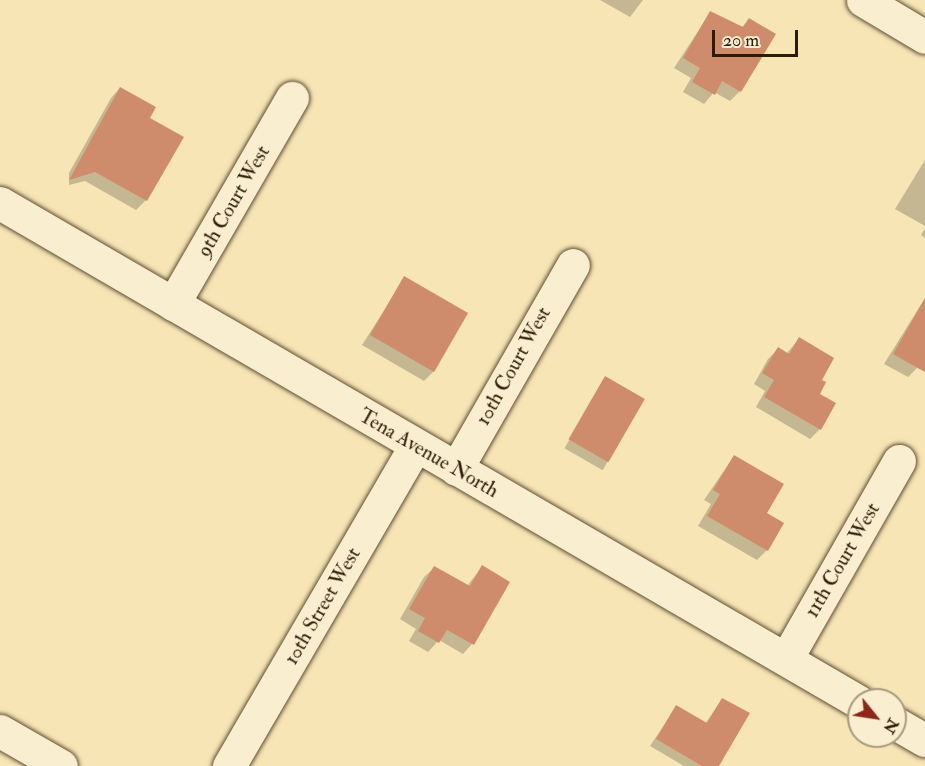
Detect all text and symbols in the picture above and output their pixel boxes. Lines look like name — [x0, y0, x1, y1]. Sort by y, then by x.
scale bar — [715, 18, 800, 56]
text: 20 m — [723, 29, 759, 52]
street label: 9th Court West — [191, 141, 275, 261]
street label: 10th Court West — [471, 303, 555, 429]
street label: Tena Avenue North — [355, 403, 503, 503]
street label: 11th Court West — [799, 498, 885, 622]
street label: 10th Street West — [279, 543, 365, 669]
north arrow — [847, 688, 907, 748]
text: N — [879, 715, 903, 737]

